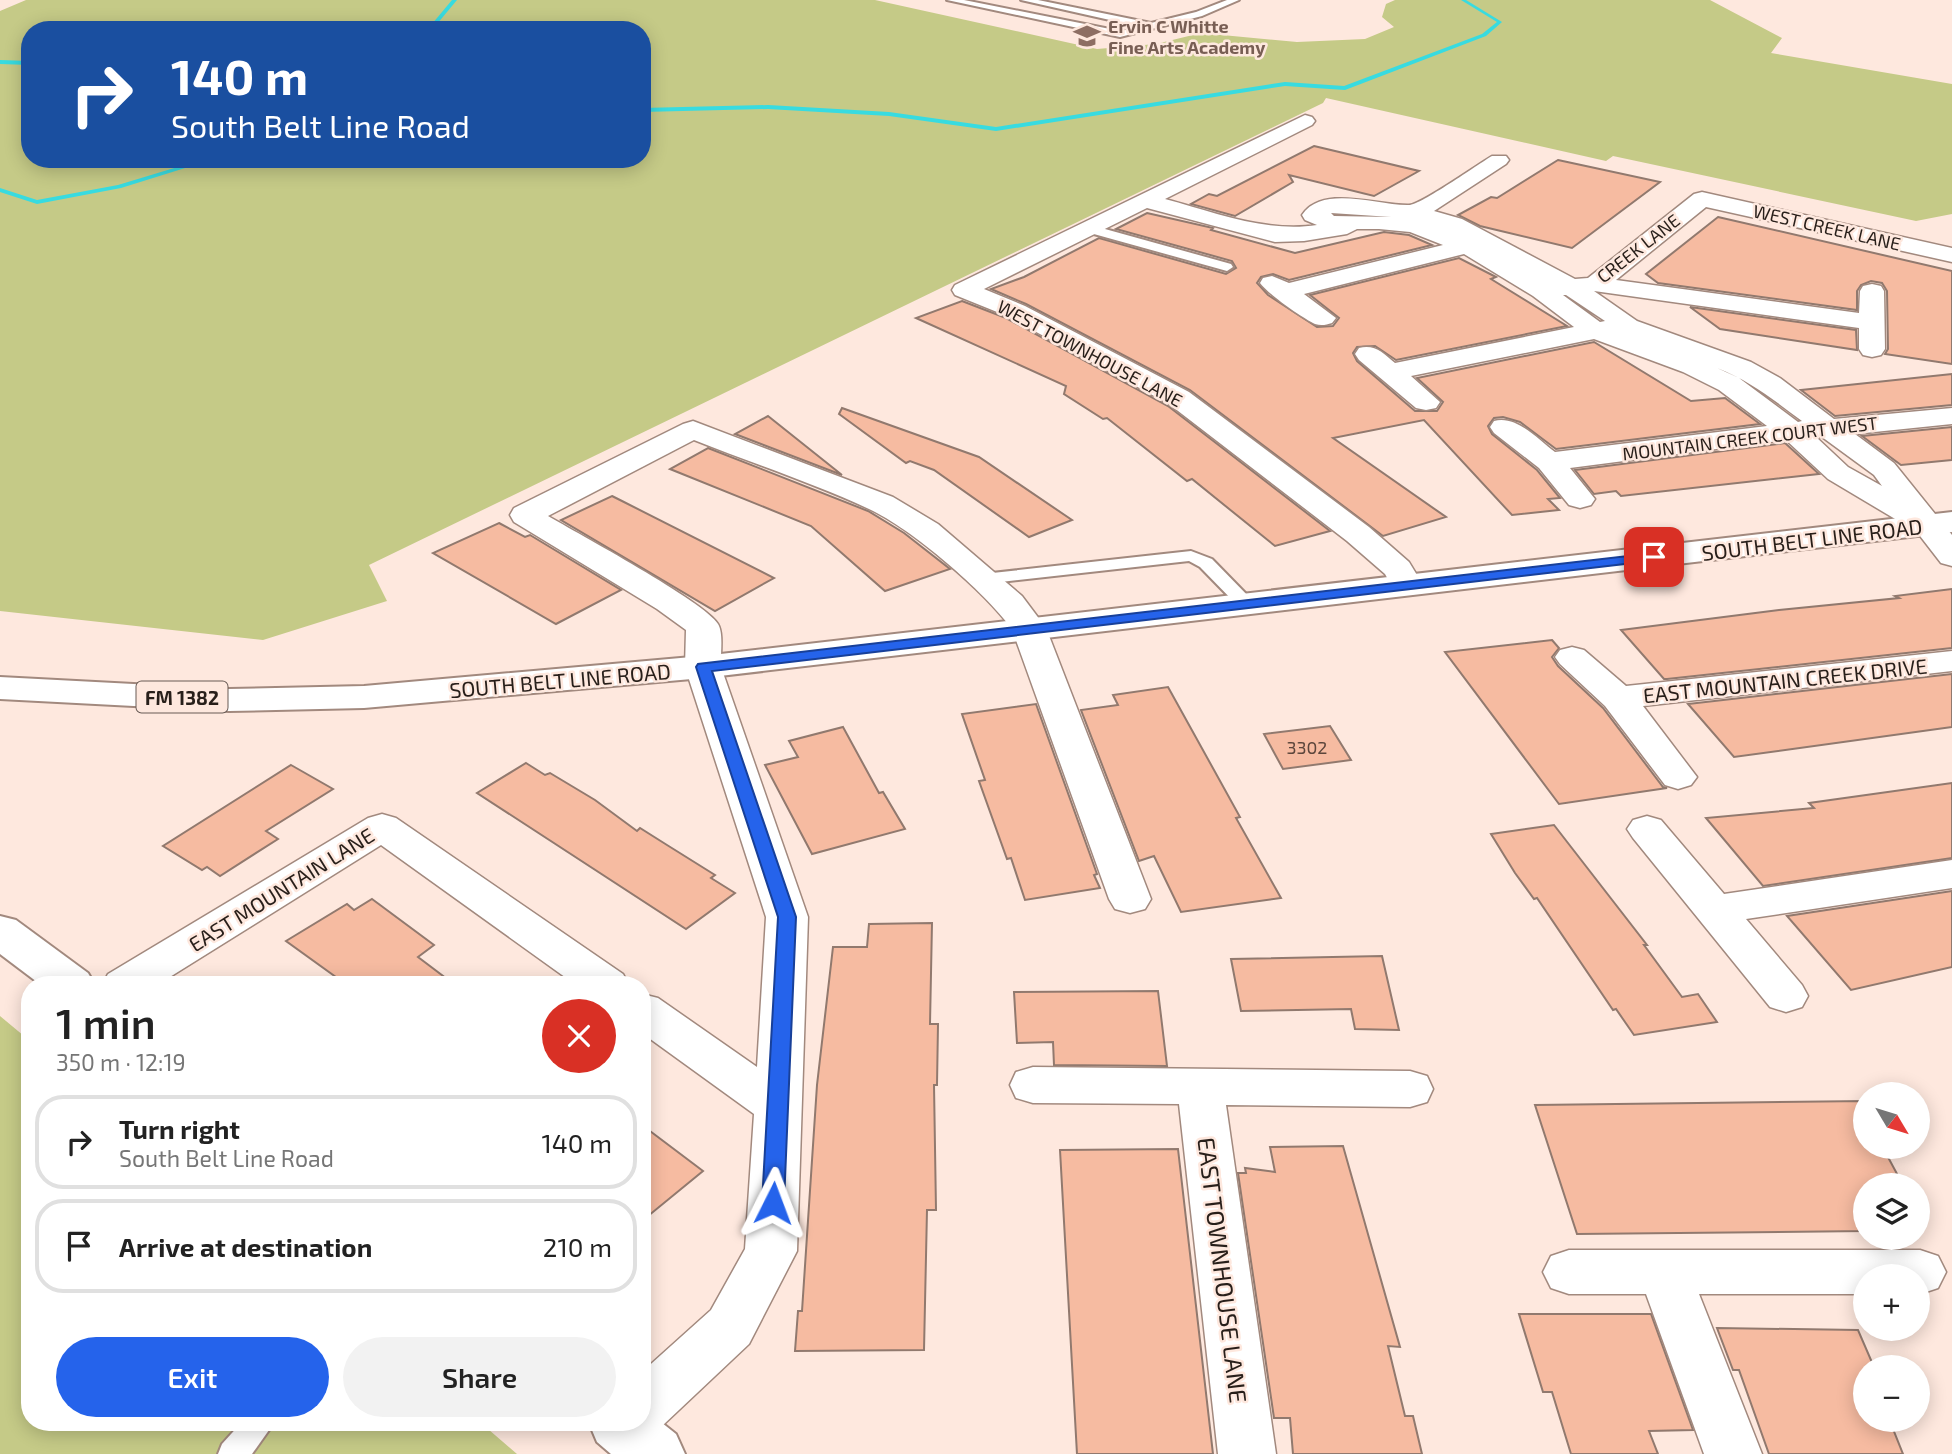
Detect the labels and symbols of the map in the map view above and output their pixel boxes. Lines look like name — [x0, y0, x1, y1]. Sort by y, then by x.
place label: Ervin C Whitte Fine Arts Academy — [1108, 15, 1266, 58]
school or university icon: Ervin C Whitte Fine Arts Academy — [1072, 21, 1102, 51]
street label: WEST CREEK LANE — [1751, 199, 1903, 255]
street label: CREEK LANE — [1592, 209, 1684, 287]
street label: WEST TOWNHOUSE LANE — [994, 295, 1186, 411]
street label: MOUNTAIN CREEK COURT WEST — [1621, 411, 1879, 465]
street label: SOUTH BELT LINE ROAD — [1700, 513, 1924, 565]
pin — [1624, 527, 1684, 587]
street label: EAST MOUNTAIN CREEK DRIVE — [1642, 653, 1928, 707]
street label: SOUTH BELT LINE ROAD — [448, 658, 672, 702]
road number: FM 1382 — [136, 682, 228, 712]
house number: 3302 — [1287, 736, 1328, 758]
street label: EAST MOUNTAIN LANE — [184, 822, 378, 956]
north arrow — [1853, 1082, 1930, 1158]
street label: EAST TOWNHOUSE LANE — [1192, 1136, 1254, 1404]
position arrow — [736, 1166, 810, 1240]

